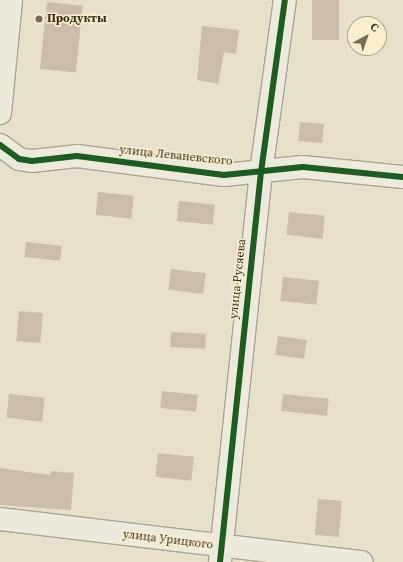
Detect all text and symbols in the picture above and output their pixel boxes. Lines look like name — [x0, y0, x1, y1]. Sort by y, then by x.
place label: Продукты — [47, 12, 107, 26]
marker: Продукты — [34, 14, 44, 24]
north arrow — [347, 16, 387, 56]
text: С — [367, 19, 382, 35]
street label: улица Леваневского — [119, 143, 233, 169]
street label: улица Русяева — [227, 238, 249, 320]
street label: улица Урицкого — [122, 527, 214, 553]

